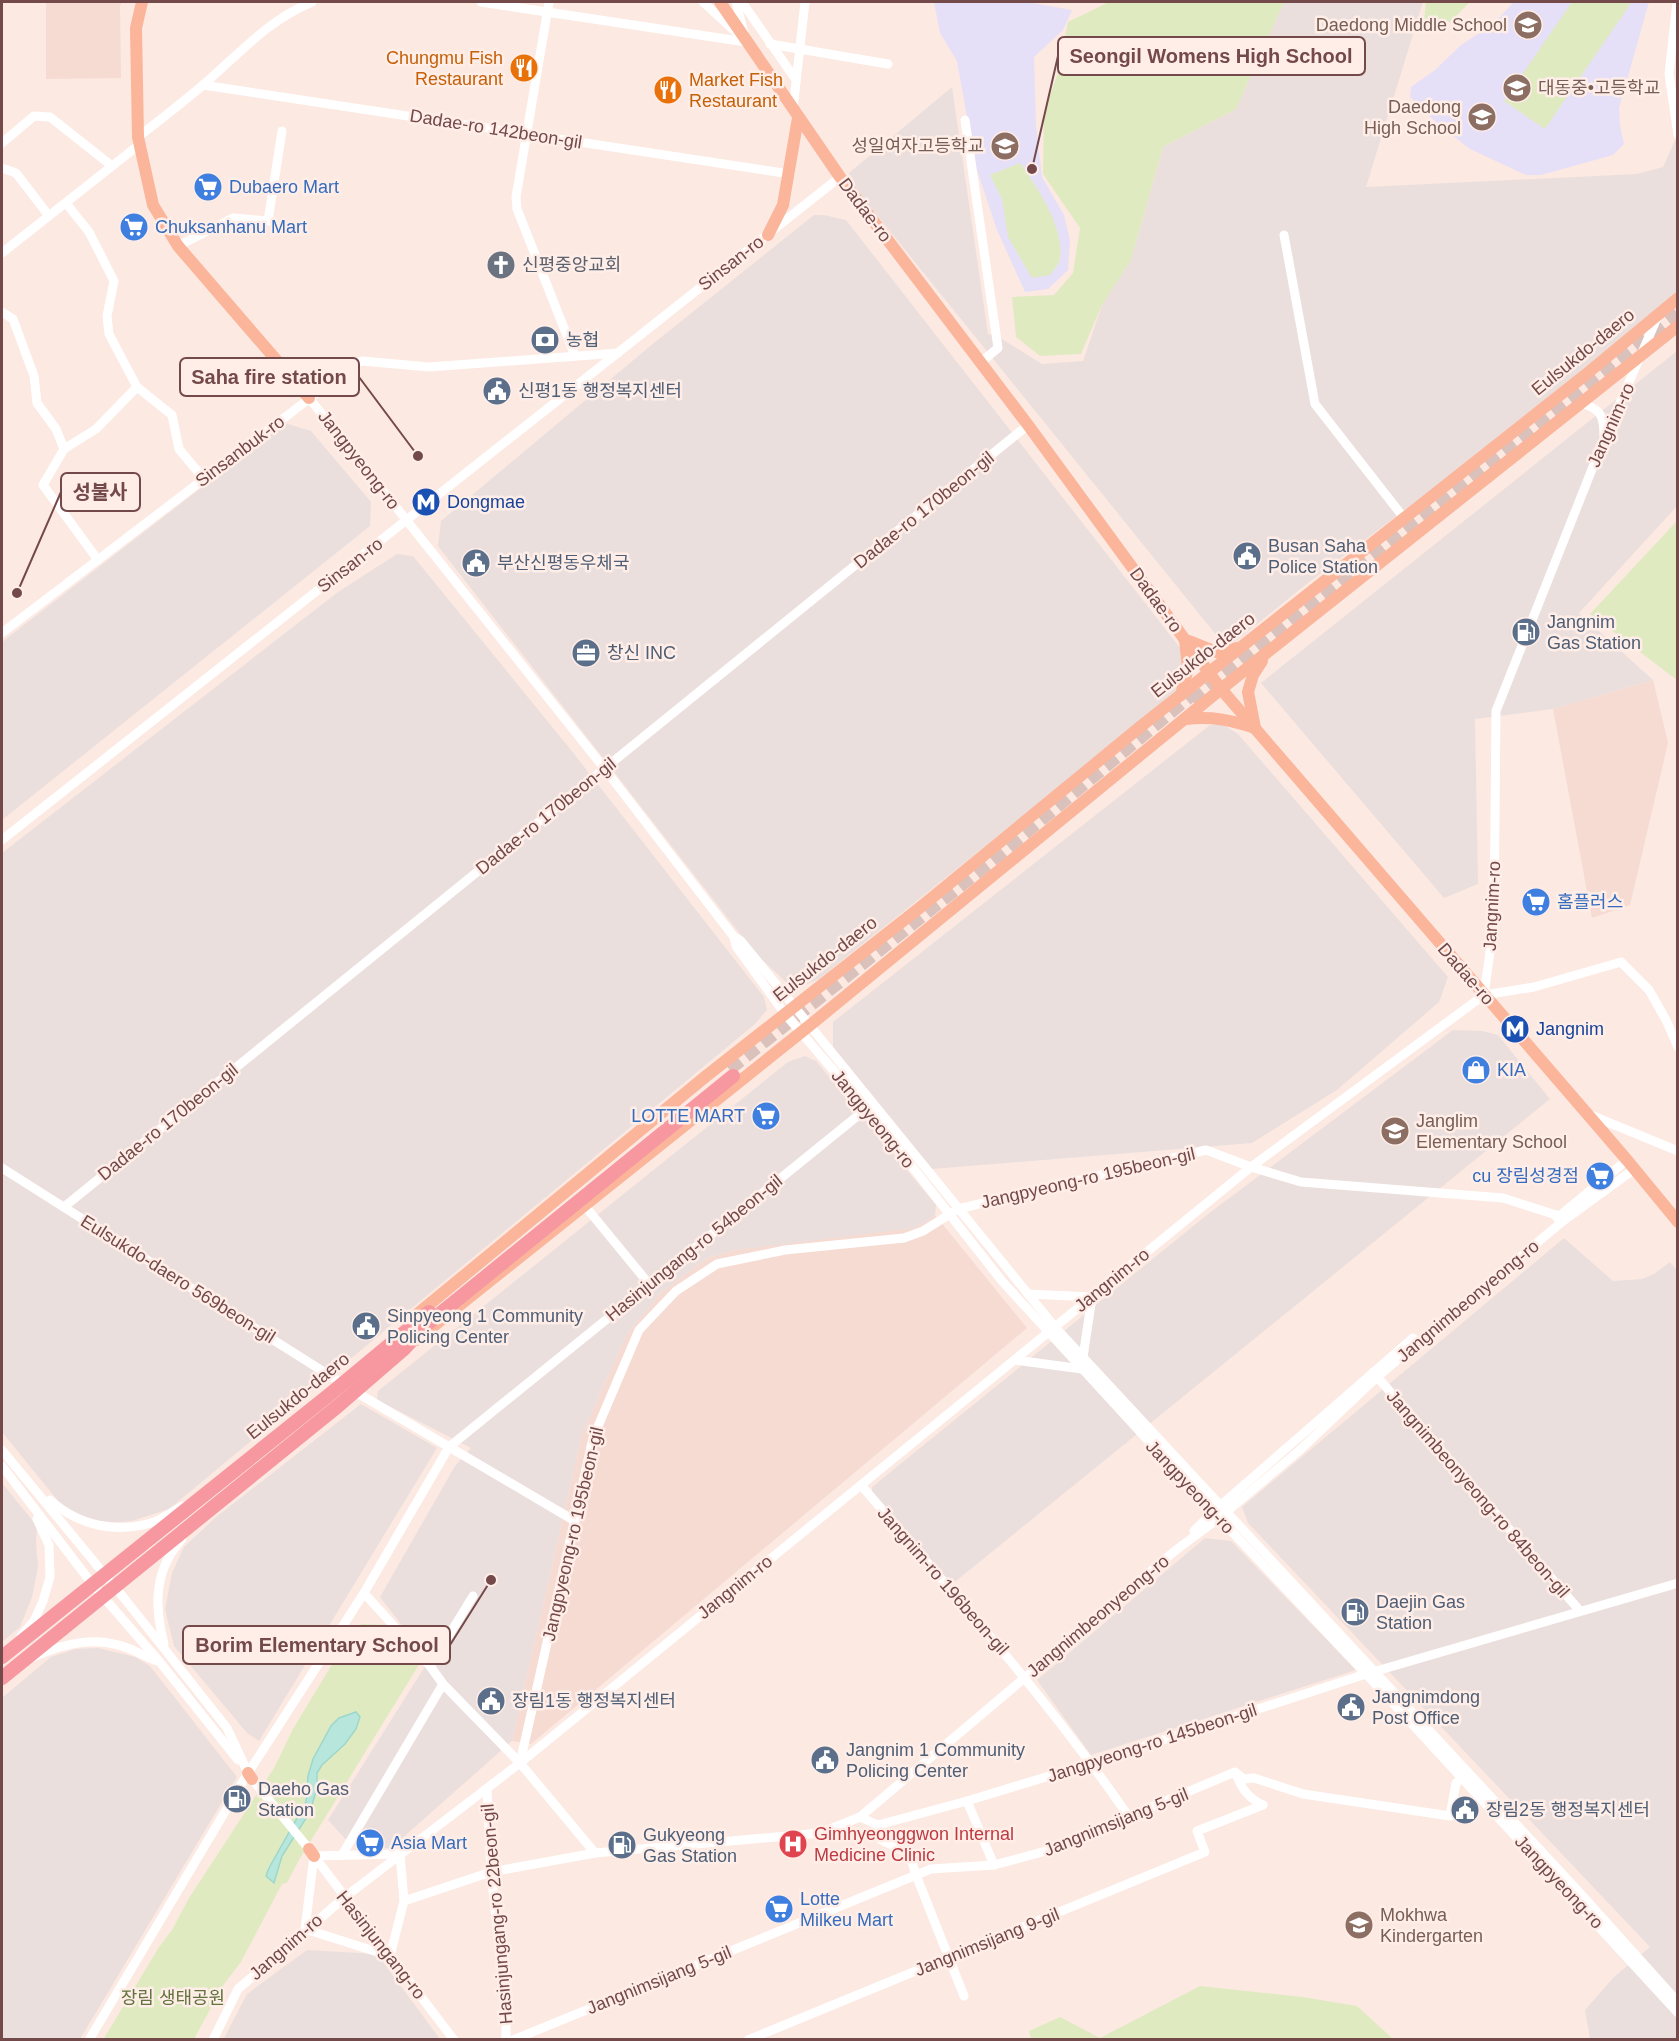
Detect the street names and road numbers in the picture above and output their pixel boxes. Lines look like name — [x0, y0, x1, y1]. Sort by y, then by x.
street label: Dadae-ro 142beon-gil — [408, 106, 584, 152]
street label: Dadae-ro — [834, 174, 896, 246]
street label: Sinsan-ro — [694, 231, 768, 295]
street label: Eulsukdo-daero — [1528, 305, 1638, 399]
street label: Jangnim-ro — [1584, 380, 1638, 470]
street label: Jangpyeong-ro — [314, 407, 404, 513]
street label: Sinsanbuk-ro — [192, 411, 288, 491]
street label: Dadae-ro 170beon-gil — [850, 447, 998, 573]
street label: Sinsan-ro — [313, 533, 387, 597]
street label: Dadae-ro — [1126, 564, 1186, 636]
street label: Eulsukdo-daero — [1147, 608, 1259, 702]
street label: Dadae-ro 170beon-gil — [472, 753, 620, 879]
street label: Jangnim-ro — [1480, 861, 1504, 951]
street label: Eulsukdo-daero — [769, 912, 881, 1006]
street label: Dadae-ro — [1434, 939, 1498, 1009]
street label: Dadae-ro 170beon-gil — [94, 1059, 242, 1185]
street label: Jangpyeong-ro — [827, 1066, 919, 1172]
street label: Jangpyeong-ro 195beon-gil — [979, 1144, 1197, 1212]
street label: Hasinjungang-ro 54beon-gil — [602, 1171, 786, 1325]
street label: Eulsukdo-daero 569beon-gil — [77, 1211, 279, 1347]
street label: Jangnimbeonyeong-ro — [1393, 1236, 1543, 1366]
street label: Jangnim-ro — [1071, 1244, 1153, 1316]
street label: Eulsukdo-daero — [243, 1349, 353, 1443]
street label: Jangnimbeonyeong-ro 84beon-gil — [1382, 1386, 1574, 1602]
street label: Jangpyeong-ro 195beon-gil — [539, 1425, 607, 1643]
street label: Jangpyeong-ro — [1142, 1436, 1238, 1538]
street label: Jangnim-ro 196beon-gil — [873, 1503, 1013, 1659]
street label: Jangnim-ro — [694, 1551, 776, 1623]
street label: Jangnimbeonyeong-ro — [1023, 1551, 1173, 1681]
street label: Jangpyeong-ro 145beon-gil — [1045, 1700, 1259, 1786]
street label: Jangnimsijang 5-gil — [1041, 1784, 1191, 1860]
street label: Hasinjungang-ro 22beon-gil — [477, 1803, 517, 2025]
street label: Jangpyeong-ro — [1511, 1831, 1607, 1933]
street label: Hasinjungang-ro — [332, 1887, 430, 2003]
street label: Jangnimsijang 9-gil — [912, 1904, 1062, 1980]
street label: Jangnim-ro — [245, 1910, 327, 1984]
street label: Jangnimsijang 5-gil — [584, 1942, 734, 2018]

